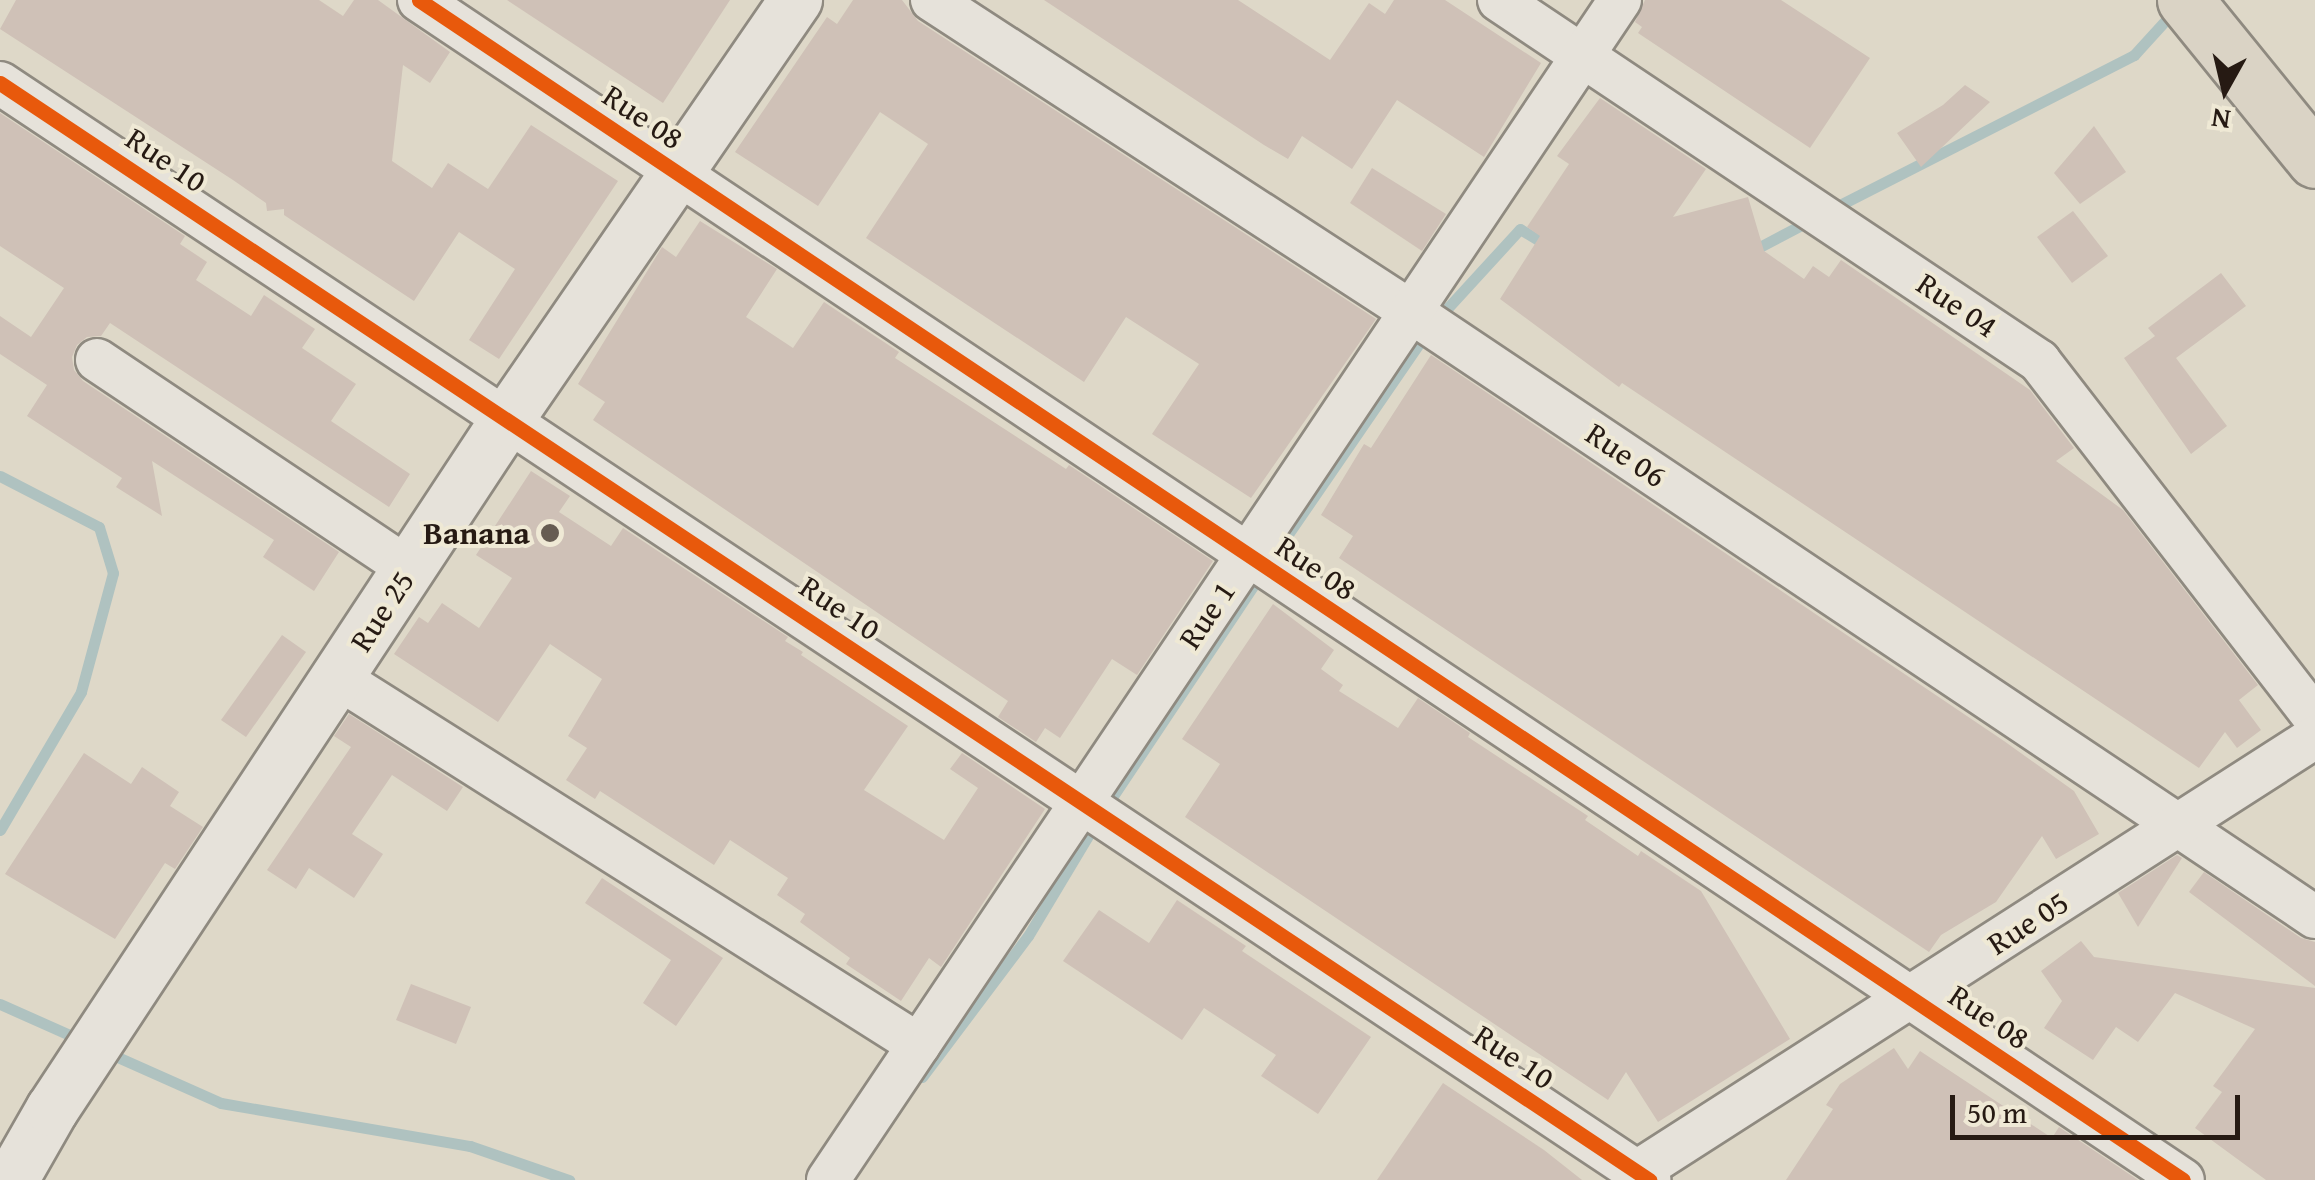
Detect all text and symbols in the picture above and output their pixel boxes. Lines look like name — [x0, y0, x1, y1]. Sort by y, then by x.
north arrow — [2175, 40, 2275, 140]
street label: Rue 08 — [596, 76, 690, 158]
text: N — [2209, 99, 2233, 142]
street label: Rue 10 — [119, 119, 213, 201]
street label: Rue 04 — [1910, 264, 2004, 346]
street label: Rue 06 — [1579, 414, 1673, 496]
place label: Banana — [423, 514, 530, 552]
marker: Banana — [539, 522, 561, 544]
street label: Rue 08 — [1269, 527, 1363, 609]
street label: Rue 25 — [342, 563, 422, 659]
street label: Rue 10 — [793, 567, 887, 649]
street label: Rue 1 — [1171, 574, 1243, 656]
street label: Rue 05 — [1980, 883, 2076, 963]
street label: Rue 08 — [1942, 976, 2036, 1058]
street label: Rue 10 — [1467, 1016, 1561, 1098]
scale bar — [1955, 1075, 2245, 1137]
text: 50 m — [1967, 1090, 2027, 1134]

